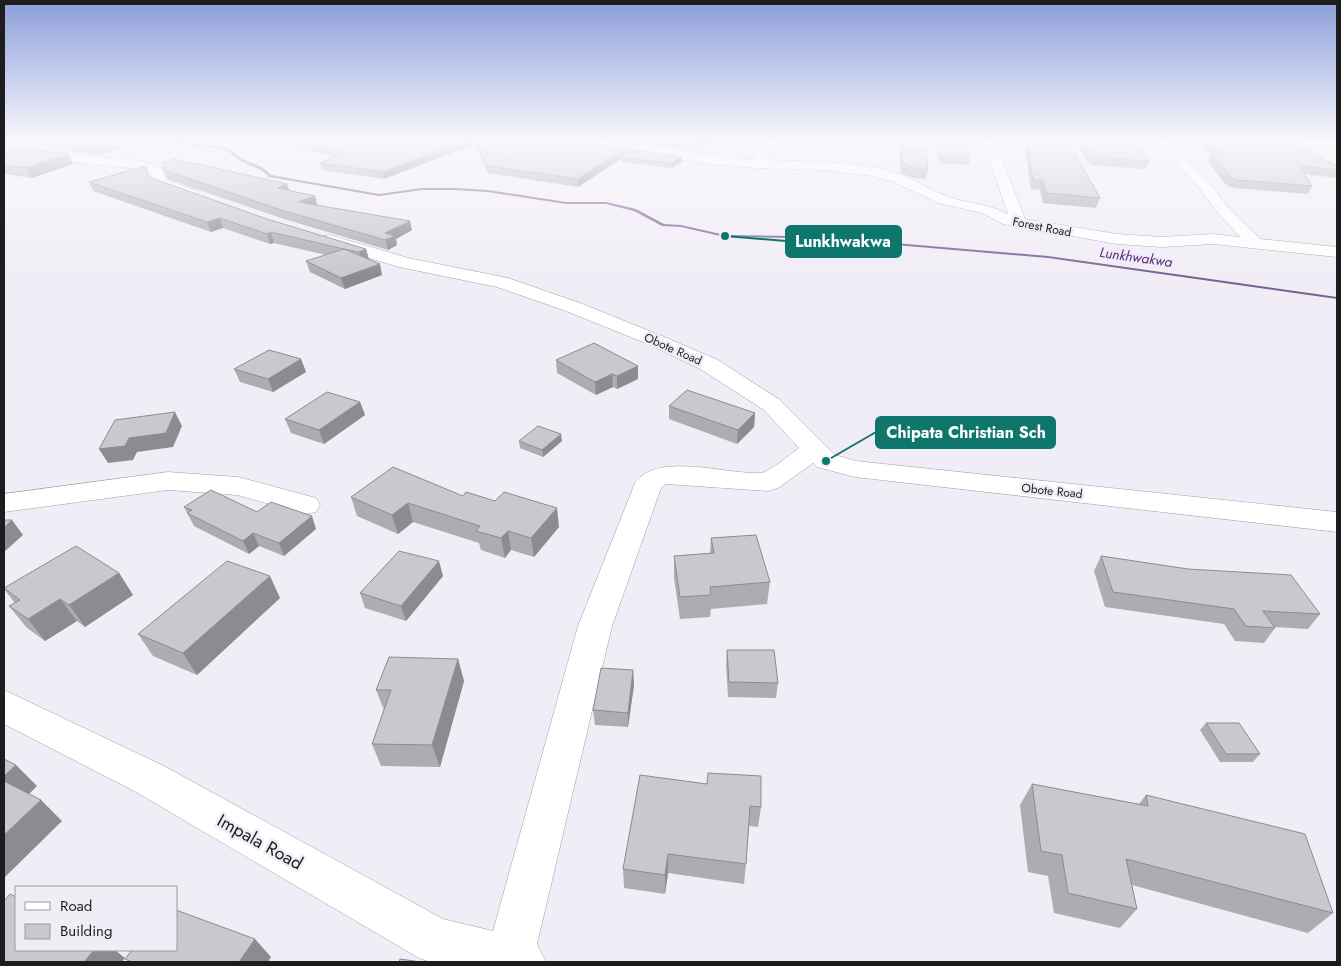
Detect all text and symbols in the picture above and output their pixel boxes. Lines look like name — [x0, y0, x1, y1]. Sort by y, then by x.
street label: Forest Road — [1011, 212, 1073, 242]
callout: Lunkhwakwa — [786, 226, 901, 257]
text: Lunkhwakwa — [795, 230, 891, 253]
water label: Lunkhwakwa — [1098, 242, 1174, 272]
street label: Obote Road — [641, 328, 705, 370]
callout: Chipata Christian Sch — [876, 417, 1055, 448]
text: Chipata Christian Sch — [886, 421, 1046, 444]
street label: Obote Road — [1021, 479, 1083, 503]
street label: Impala Road — [212, 808, 308, 876]
legend — [15, 886, 178, 951]
text: Road — [60, 895, 92, 917]
text: Building — [60, 920, 112, 942]

